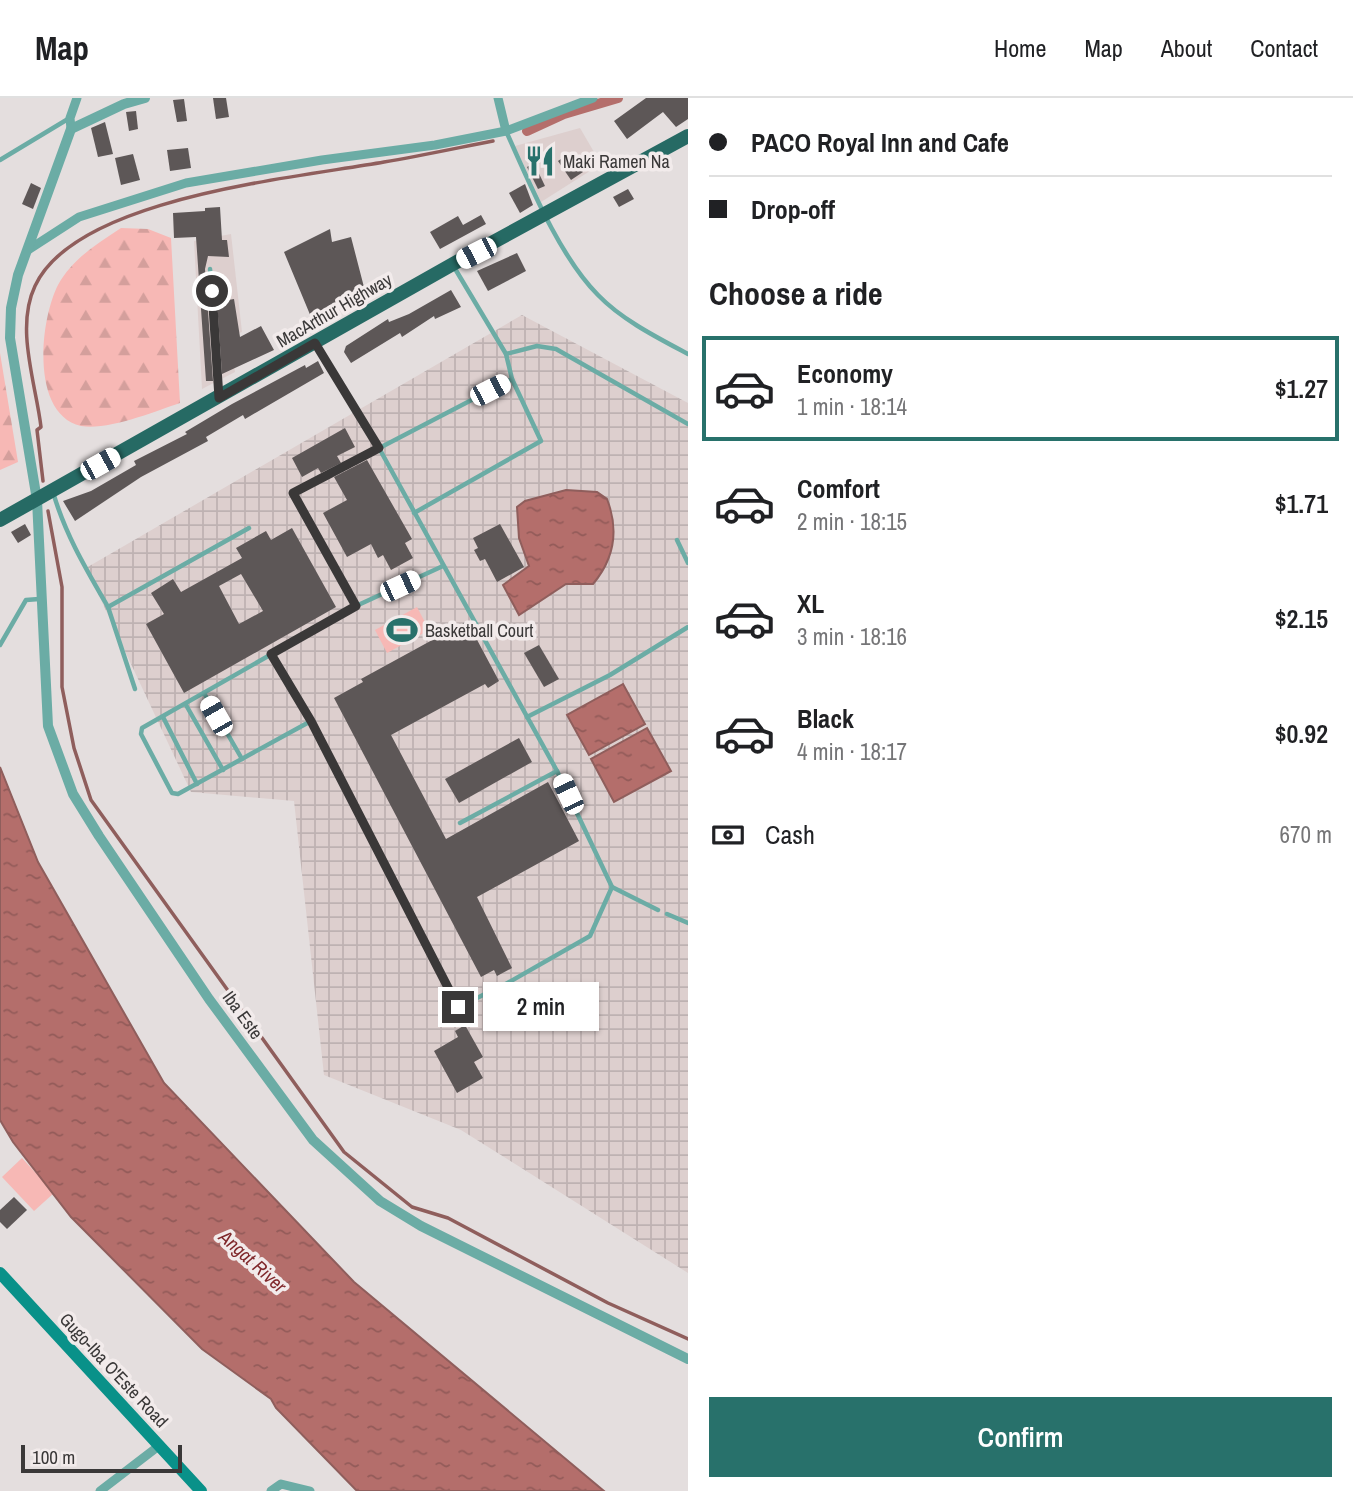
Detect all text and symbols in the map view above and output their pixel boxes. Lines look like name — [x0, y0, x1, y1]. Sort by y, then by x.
text: Map — [35, 26, 89, 70]
text: Home — [994, 32, 1046, 64]
text: Map — [1084, 32, 1123, 64]
text: About — [1161, 32, 1212, 64]
text: Contact — [1250, 32, 1318, 64]
text: PACO Royal Inn and Cafe — [751, 125, 1009, 160]
restaurant icon: Maki Ramen Na — [523, 144, 557, 178]
place label: Maki Ramen Na — [563, 149, 670, 174]
text: Drop-off — [751, 192, 835, 227]
car — [453, 234, 500, 272]
street label: MacArthur Highway — [272, 266, 397, 353]
text: Choose a ride — [709, 272, 883, 315]
route start — [196, 275, 228, 307]
text: Economy — [797, 356, 893, 391]
icon: car — [713, 357, 776, 420]
car — [467, 371, 514, 409]
text: $1.27 — [1275, 371, 1328, 406]
text: 1 min · 18:14 — [797, 391, 907, 422]
car — [77, 445, 124, 483]
text: Comfort — [797, 471, 880, 506]
icon: car — [713, 472, 776, 535]
text: $1.71 — [1275, 486, 1328, 521]
text: 2 min · 18:15 — [797, 506, 907, 537]
car — [377, 568, 424, 604]
text: XL — [797, 586, 824, 621]
icon: car — [713, 587, 776, 650]
text: $2.15 — [1275, 601, 1328, 636]
sports icon: Basketball Court — [385, 613, 419, 647]
place label: Basketball Court — [425, 618, 533, 643]
text: 3 min · 18:16 — [797, 621, 907, 652]
car — [197, 693, 236, 739]
text: Black — [797, 701, 854, 736]
icon: car — [713, 702, 776, 765]
text: $0.92 — [1275, 716, 1328, 751]
text: 4 min · 18:17 — [797, 736, 907, 767]
car — [550, 771, 587, 817]
icon: cash — [709, 816, 747, 854]
text: Cash — [765, 817, 815, 852]
text: 670 m — [1280, 819, 1332, 850]
callout: 2 min — [482, 982, 598, 1032]
street label: Iba Este — [217, 986, 269, 1044]
route end — [442, 991, 474, 1023]
text: 2 min — [517, 991, 565, 1022]
water label: Angat River — [213, 1223, 293, 1299]
street label: Gugo-Iba O'Este Road — [54, 1307, 174, 1433]
button: Confirm — [709, 1397, 1332, 1477]
scale bar — [21, 1442, 182, 1474]
text: 100 m — [32, 1444, 75, 1470]

